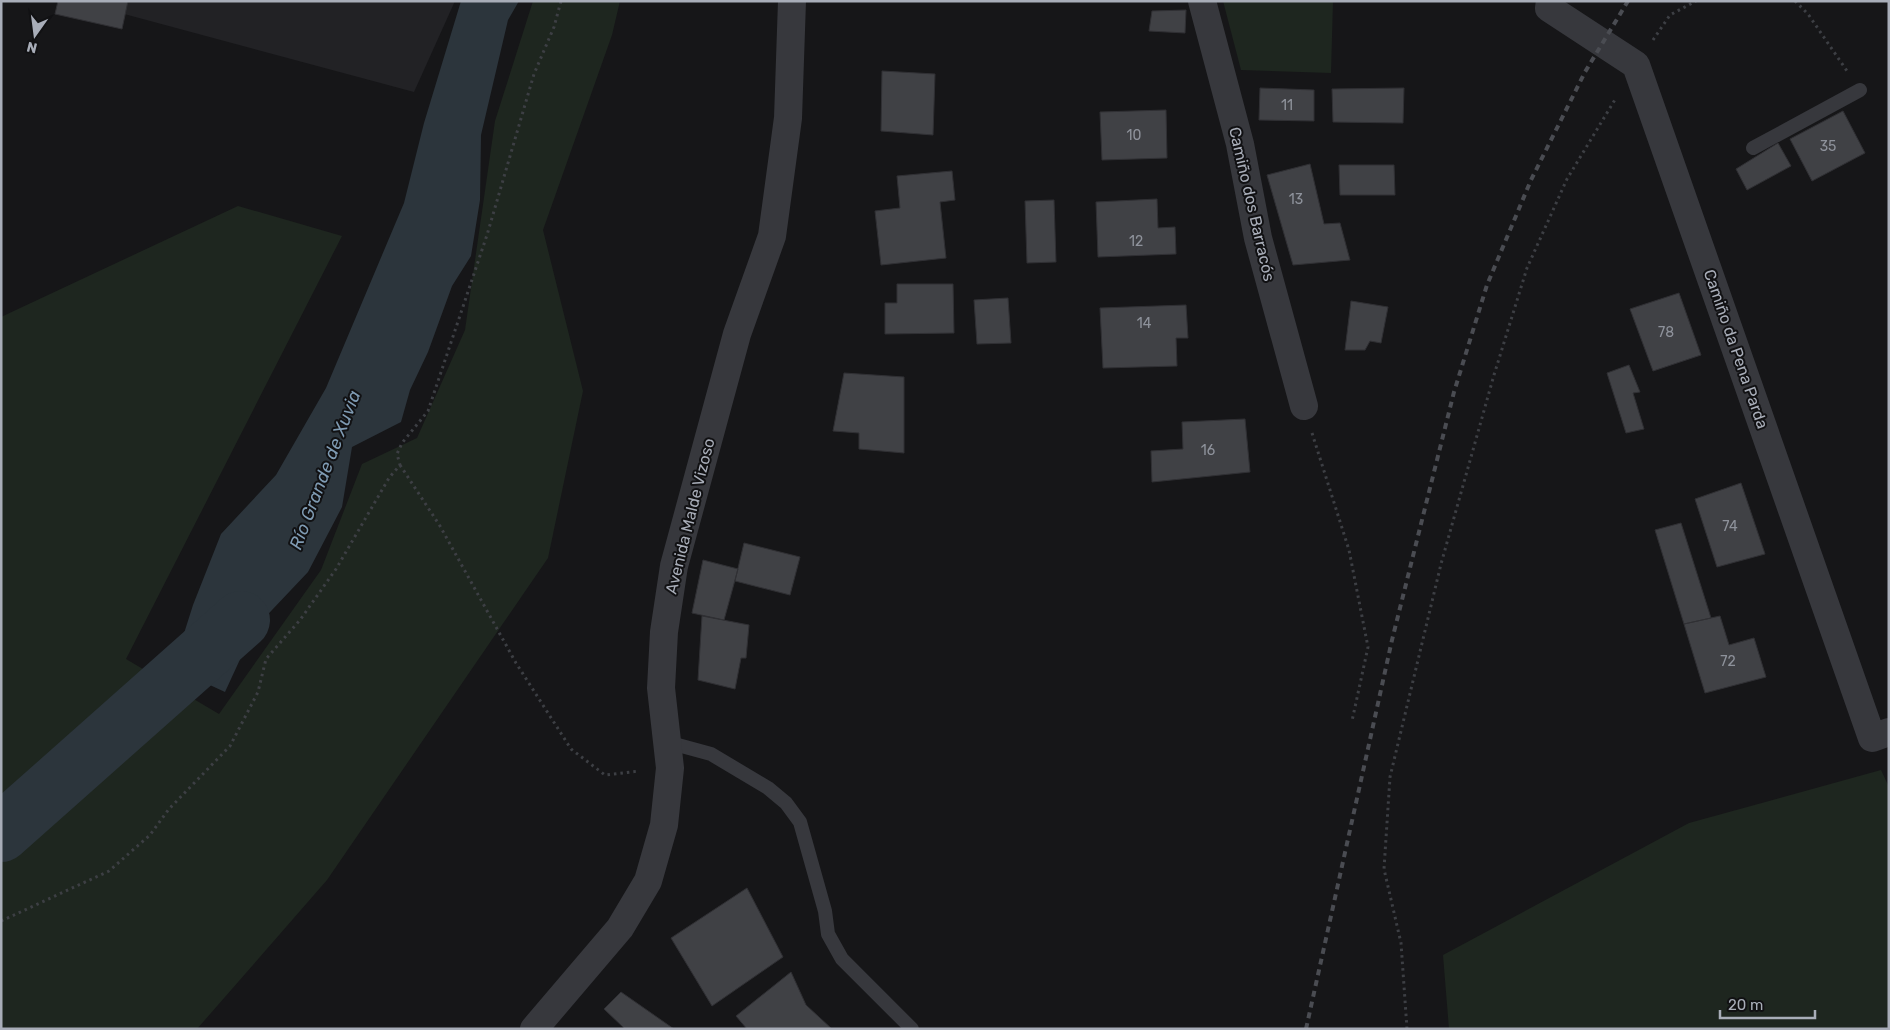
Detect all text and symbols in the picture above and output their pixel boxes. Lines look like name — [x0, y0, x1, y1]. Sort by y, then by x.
north arrow — [10, 10, 60, 60]
text: N — [25, 38, 39, 57]
house number: 11 — [1281, 97, 1293, 114]
street label: Camiño dos Barracós — [1225, 125, 1279, 283]
house number: 10 — [1127, 127, 1142, 144]
house number: 35 — [1820, 138, 1836, 155]
house number: 13 — [1289, 191, 1303, 208]
house number: 12 — [1129, 233, 1143, 250]
street label: Camiño da Pena Parda — [1700, 267, 1772, 431]
house number: 14 — [1137, 315, 1152, 332]
house number: 78 — [1658, 324, 1674, 341]
water label: Río Grande de Xuvia — [285, 387, 366, 553]
street label: Avenida Malde Vizoso — [661, 436, 719, 596]
house number: 16 — [1201, 442, 1215, 459]
house number: 74 — [1722, 518, 1738, 535]
house number: 72 — [1720, 653, 1736, 670]
scale bar — [1720, 988, 1815, 1020]
text: 20 m — [1728, 996, 1763, 1014]

